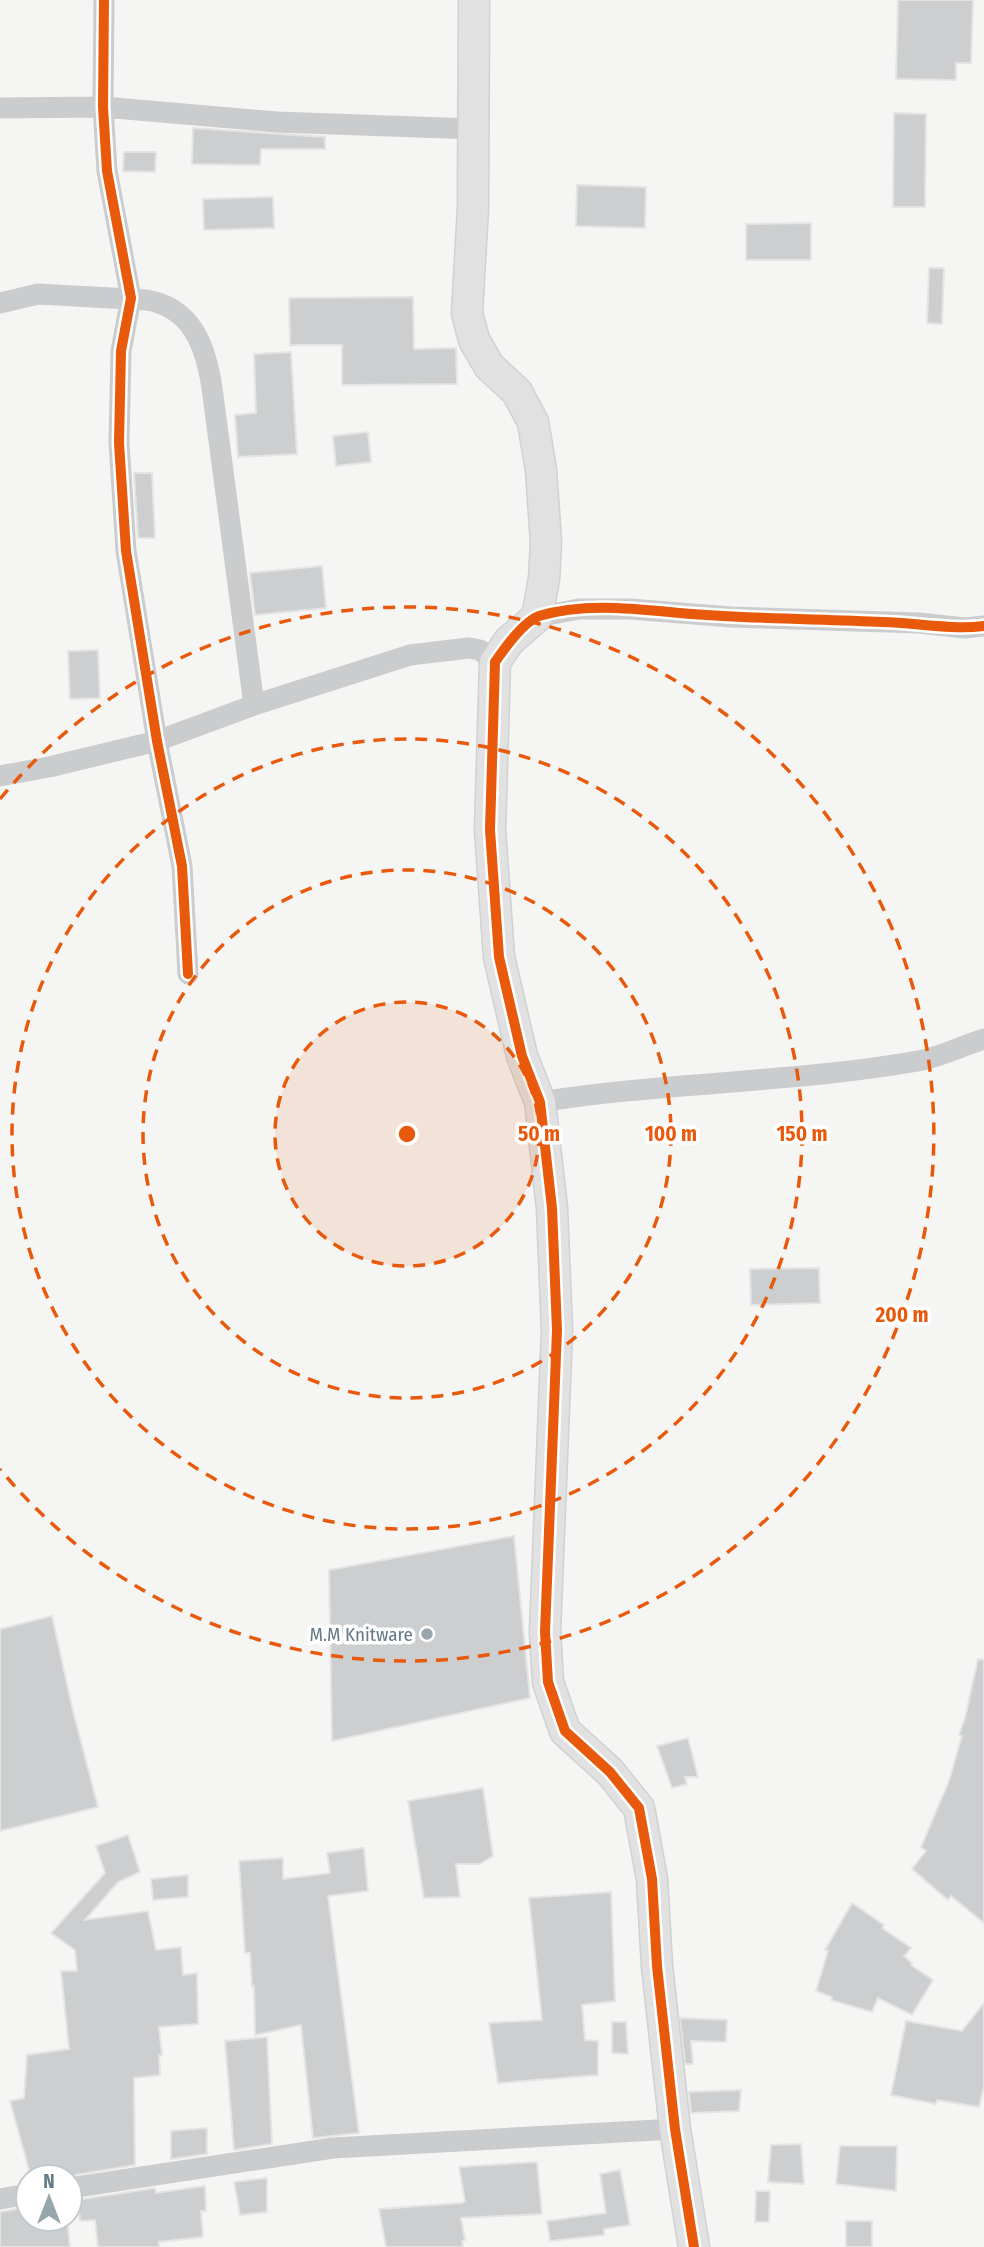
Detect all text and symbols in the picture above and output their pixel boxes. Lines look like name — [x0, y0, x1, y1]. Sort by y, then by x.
text: 50 m — [518, 1121, 560, 1147]
text: 100 m — [645, 1121, 697, 1147]
text: 150 m — [776, 1121, 828, 1147]
centre of rings — [395, 1122, 419, 1146]
text: 200 m — [874, 1302, 929, 1328]
place label: M.M Knitware — [309, 1623, 413, 1646]
marker: M.M Knitware — [419, 1626, 435, 1642]
north arrow — [14, 2163, 84, 2233]
text: N — [43, 2170, 55, 2193]

